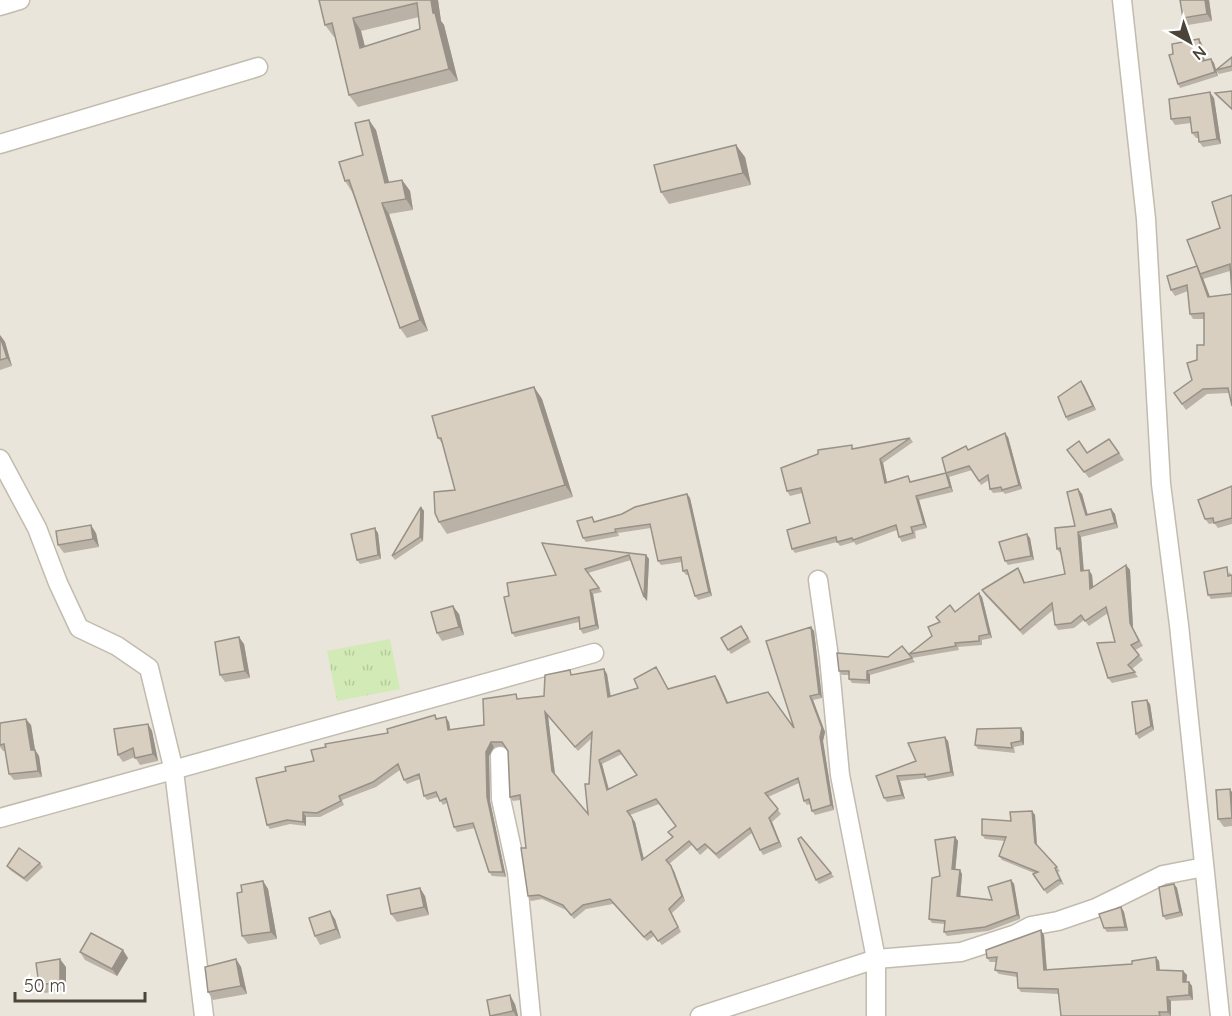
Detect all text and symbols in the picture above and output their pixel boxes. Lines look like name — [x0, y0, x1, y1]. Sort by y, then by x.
north arrow — [1160, 12, 1220, 72]
text: N — [1189, 42, 1211, 65]
scale bar — [15, 965, 146, 1003]
text: 50 m — [24, 974, 66, 997]

